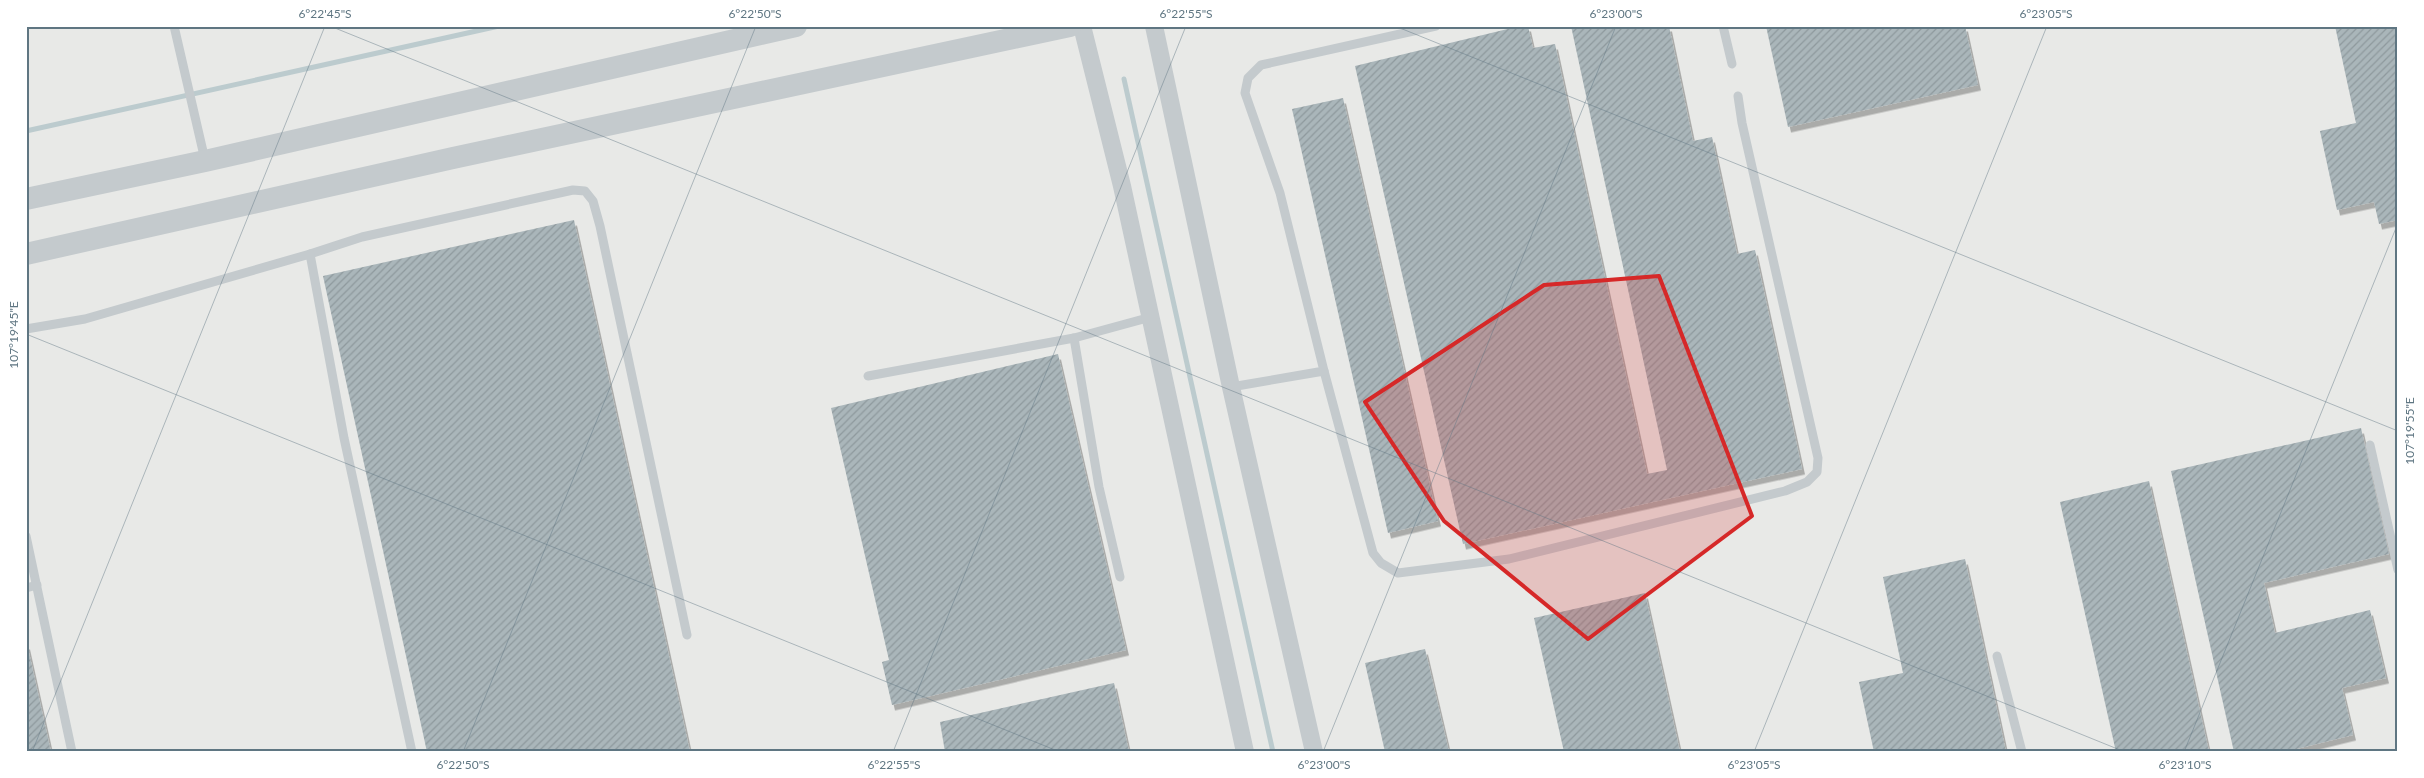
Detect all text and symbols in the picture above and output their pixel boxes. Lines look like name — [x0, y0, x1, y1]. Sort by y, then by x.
text: 6°22'45"S — [298, 6, 352, 21]
text: 6°22'50"S — [728, 6, 782, 21]
text: 6°22'55"S — [1159, 6, 1213, 21]
text: 6°23'00"S — [1589, 6, 1643, 21]
text: 6°23'05"S — [2019, 6, 2073, 21]
text: 107°19'45"E — [6, 301, 21, 369]
text: 107°19'55"E — [2402, 397, 2417, 465]
text: 6°22'50"S — [436, 757, 490, 772]
text: 6°22'55"S — [867, 757, 921, 772]
text: 6°23'00"S — [1297, 757, 1351, 772]
text: 6°23'05"S — [1727, 757, 1781, 772]
text: 6°23'10"S — [2158, 757, 2212, 772]

